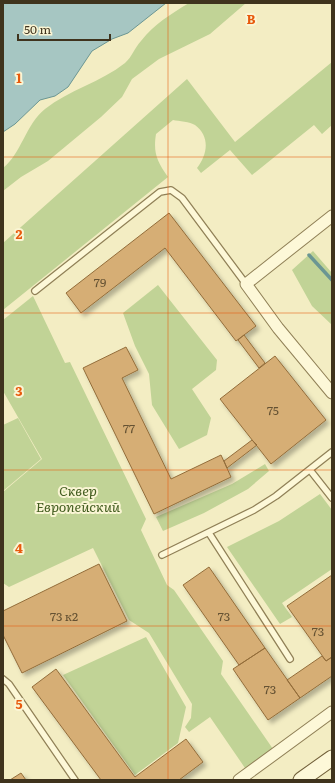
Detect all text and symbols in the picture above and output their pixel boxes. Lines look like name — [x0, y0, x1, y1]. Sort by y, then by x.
text: B — [247, 9, 256, 28]
scale bar — [18, 16, 110, 42]
text: 50 m — [24, 20, 51, 38]
text: 1 — [16, 68, 22, 87]
text: 2 — [16, 224, 23, 243]
house number: 79 — [94, 273, 106, 291]
text: 3 — [15, 381, 23, 400]
house number: 75 — [267, 401, 279, 419]
house number: 77 — [123, 419, 135, 437]
park label: Сквер Европейский — [36, 480, 121, 516]
text: 4 — [15, 538, 23, 557]
house number: 73 к2 — [50, 607, 78, 625]
house number: 73 — [218, 607, 230, 625]
house number: 73 — [312, 622, 324, 640]
house number: 73 — [264, 680, 276, 698]
text: 5 — [15, 694, 23, 713]

